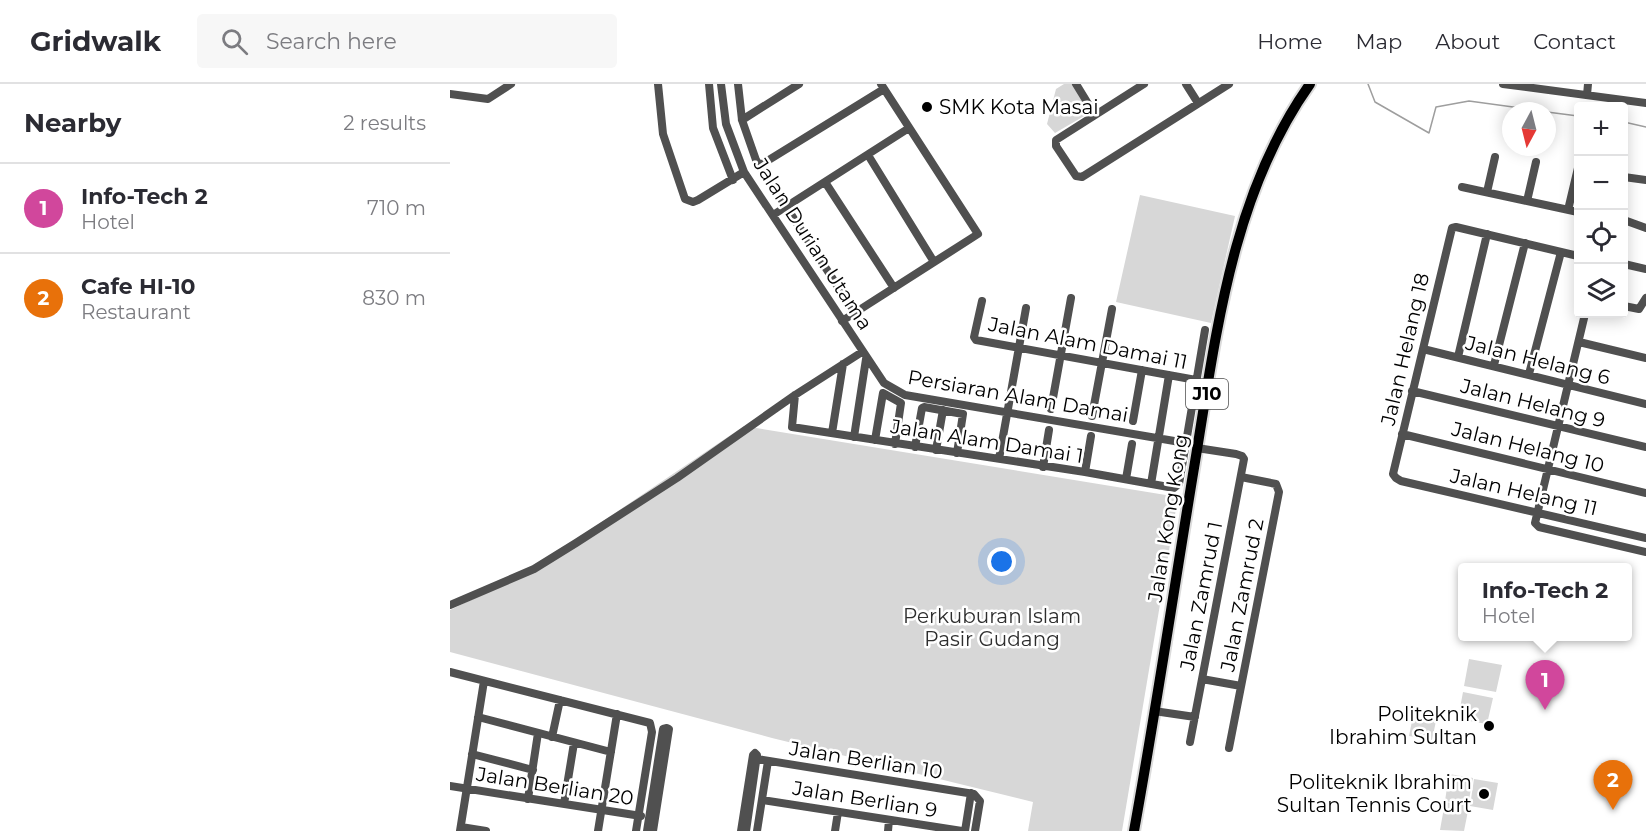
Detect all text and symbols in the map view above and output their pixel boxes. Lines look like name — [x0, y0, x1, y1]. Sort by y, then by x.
search box — [197, 14, 617, 68]
text: Gridwalk — [30, 24, 161, 58]
icon: search — [218, 25, 251, 58]
text: Search here — [266, 28, 397, 55]
text: Home — [1257, 29, 1322, 54]
text: Map — [1355, 29, 1402, 54]
text: About — [1435, 29, 1500, 54]
text: Contact — [1533, 29, 1616, 54]
place label: SMK Kota Masai — [939, 95, 1099, 119]
marker: SMK Kota Masai — [920, 100, 934, 114]
north arrow — [1502, 102, 1556, 156]
map controls — [1574, 102, 1628, 318]
button: + — [1574, 102, 1628, 156]
text: Nearby — [24, 107, 121, 139]
text: 2 results — [343, 111, 426, 135]
street label: Jalan Durian Utama — [748, 153, 878, 334]
button: − — [1574, 156, 1628, 210]
text: Info-Tech 2 — [81, 183, 208, 210]
text: 1 — [40, 196, 47, 220]
text: 710 m — [367, 196, 426, 220]
text: Hotel — [81, 210, 135, 234]
button: locate — [1574, 210, 1628, 264]
button: layers — [1574, 264, 1628, 318]
street label: Jalan Helang 18 — [1376, 270, 1434, 429]
text: Cafe HI-10 — [81, 273, 195, 300]
text: 2 — [38, 286, 49, 310]
text: 830 m — [362, 286, 426, 310]
text: Restaurant — [81, 300, 191, 324]
street label: Jalan Alam Damai 11 — [986, 312, 1190, 374]
street label: Jalan Helang 6 — [1462, 330, 1613, 390]
street label: Persiaran Alam Damai — [906, 365, 1130, 427]
street label: Jalan Helang 9 — [1457, 373, 1608, 433]
road number: J10 — [1186, 379, 1228, 409]
street label: Jalan Alam Damai 1 — [888, 414, 1085, 468]
street label: Jalan Helang 10 — [1448, 416, 1607, 478]
street label: Jalan Kong Kong — [1143, 432, 1193, 605]
street label: Jalan Helang 11 — [1447, 463, 1600, 521]
street label: Jalan Zamrud 2 — [1215, 516, 1269, 675]
street label: Jalan Zamrud 1 — [1175, 519, 1227, 674]
your location — [987, 547, 1016, 576]
popup — [1458, 563, 1632, 641]
text: Info-Tech 2 — [1482, 577, 1608, 604]
park label: Perkuburan Islam Pasir Gudang — [903, 604, 1081, 651]
text: Hotel — [1482, 604, 1536, 628]
pin: 1 — [1526, 660, 1564, 710]
place label: Politeknik Ibrahim Sultan — [1329, 702, 1477, 749]
marker: Politeknik Ibrahim Sultan — [1482, 719, 1496, 733]
street label: Jalan Berlian 10 — [787, 736, 944, 784]
pin: 2 — [1594, 760, 1632, 810]
street label: Jalan Berlian 20 — [474, 762, 635, 810]
place label: Politeknik Ibrahim Sultan Tennis Court — [1277, 770, 1472, 817]
street label: Jalan Berlian 9 — [790, 776, 939, 822]
marker: Politeknik Ibrahim Sultan Tennis Court — [1477, 787, 1491, 801]

